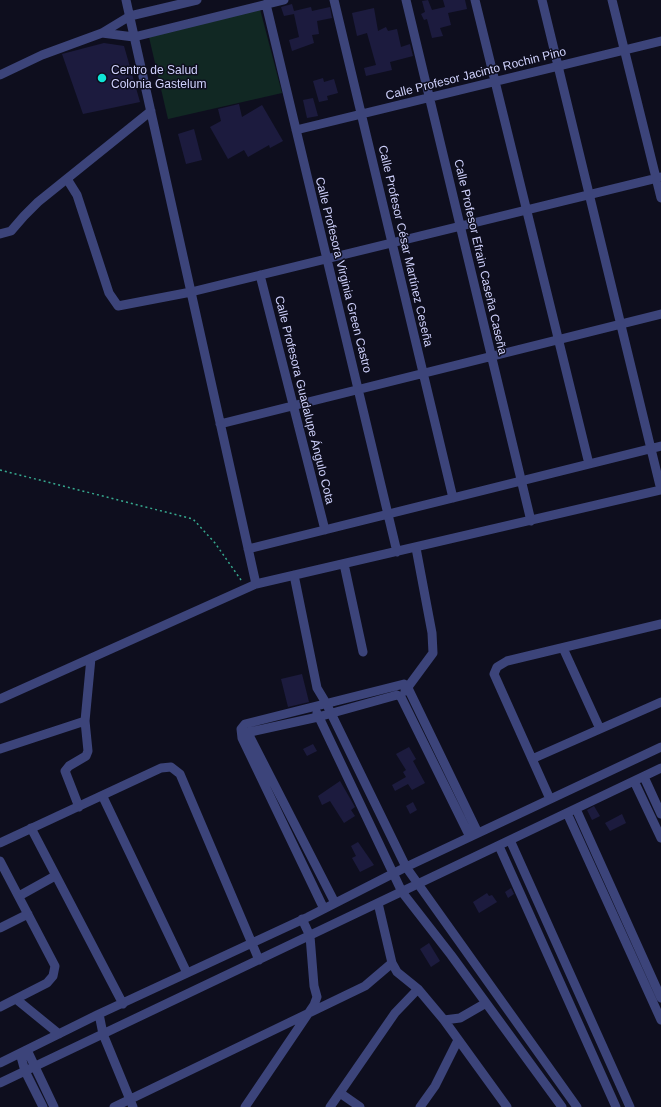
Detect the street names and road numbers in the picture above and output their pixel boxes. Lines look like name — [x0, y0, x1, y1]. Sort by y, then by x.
street label: Calle Profesor Jacinto Rochin Pino — [384, 45, 568, 103]
street label: Calle Profesor César Martínez Ceseña — [375, 144, 435, 348]
street label: Calle Profesor Efrain Caseña Caseña — [450, 158, 510, 356]
street label: Calle Profesora Virginia Green Castro — [312, 176, 374, 374]
street label: Calle Profesora Guadalupe Ángulo Cota — [271, 294, 337, 506]

